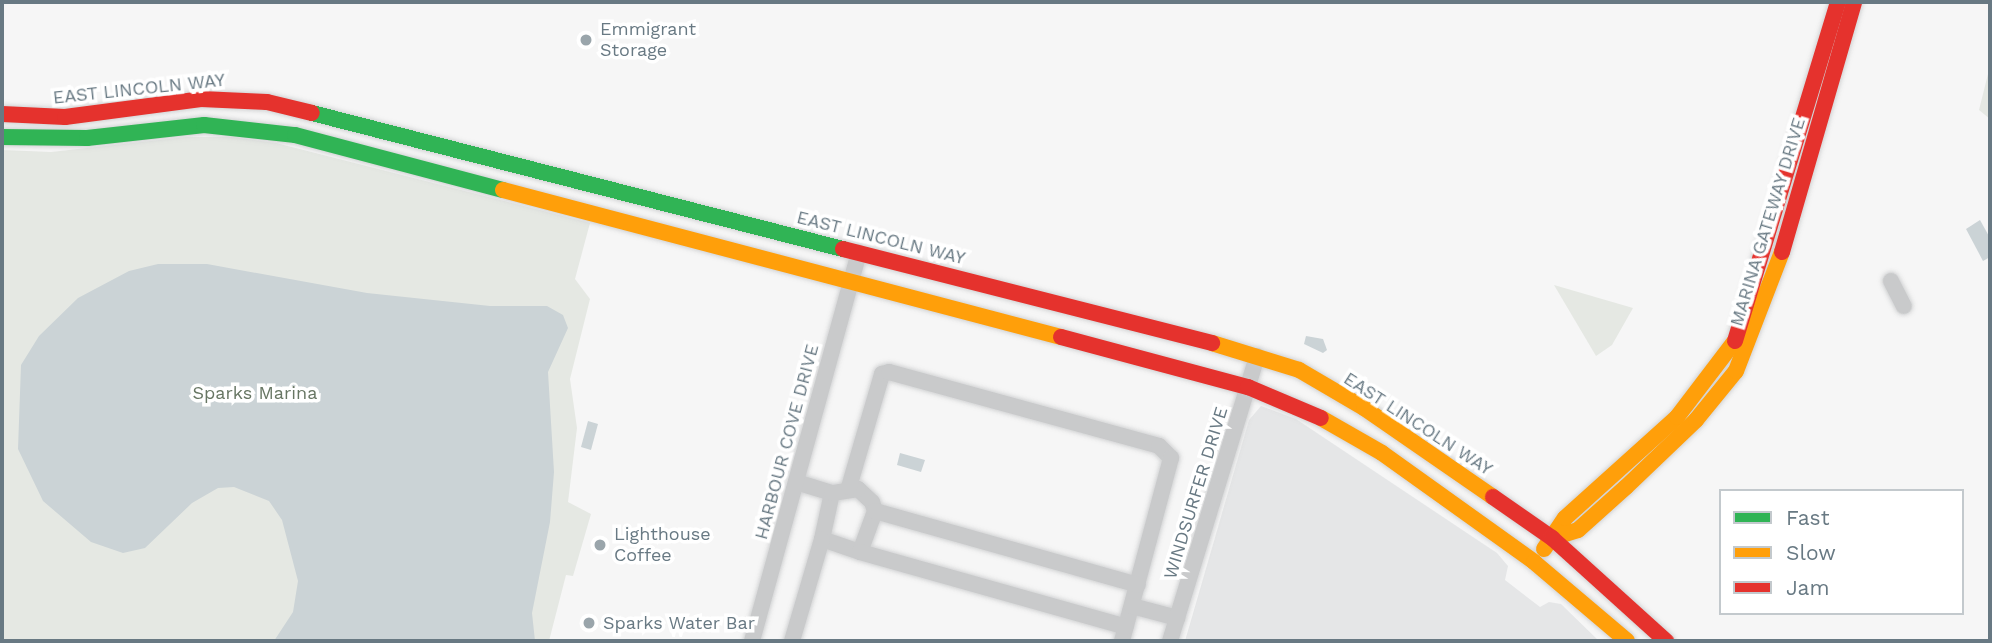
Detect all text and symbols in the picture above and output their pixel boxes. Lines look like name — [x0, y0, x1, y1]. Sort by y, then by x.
place label: Emmigrant Storage — [600, 19, 696, 61]
marker: Emmigrant Storage — [578, 32, 594, 48]
street label: EAST LINCOLN WAY — [51, 69, 227, 109]
street label: MARINA GATEWAY DRIVE — [1726, 114, 1810, 330]
street label: EAST LINCOLN WAY — [794, 206, 968, 270]
street label: HARBOUR COVE DRIVE — [751, 342, 823, 542]
street label: EAST LINCOLN WAY — [1339, 368, 1497, 480]
park label: Sparks Marina — [193, 382, 317, 404]
street label: WINDSURFER DRIVE — [1159, 404, 1233, 582]
legend — [1719, 489, 1964, 615]
text: Fast — [1786, 505, 1830, 530]
place label: Lighthouse Coffee — [614, 524, 711, 566]
marker: Lighthouse Coffee — [592, 537, 608, 553]
text: Slow — [1786, 540, 1836, 565]
text: Jam — [1786, 575, 1829, 600]
place label: Sparks Water Bar — [603, 612, 756, 634]
marker: Sparks Water Bar — [581, 615, 597, 631]

